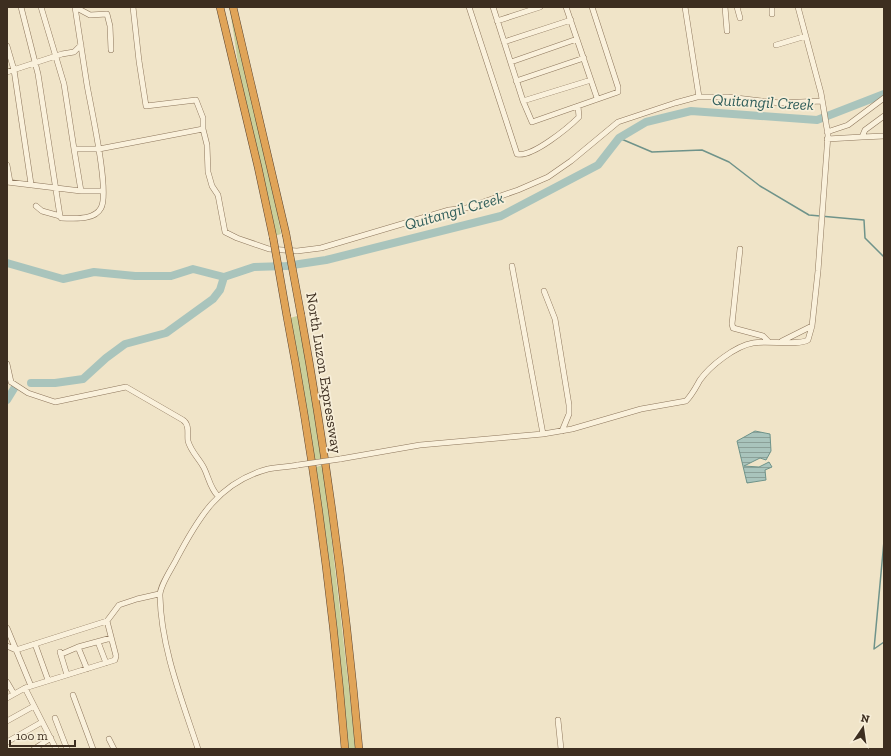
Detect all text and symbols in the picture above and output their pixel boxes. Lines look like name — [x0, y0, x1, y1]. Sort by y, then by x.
water label: Quitangil Creek — [711, 90, 815, 114]
water label: Quitangil Creek — [402, 188, 506, 234]
street label: North Luzon Expressway — [302, 291, 346, 455]
north arrow — [843, 708, 883, 748]
text: N — [860, 711, 871, 726]
scale bar — [10, 722, 75, 748]
text: 100 m — [16, 729, 48, 743]

